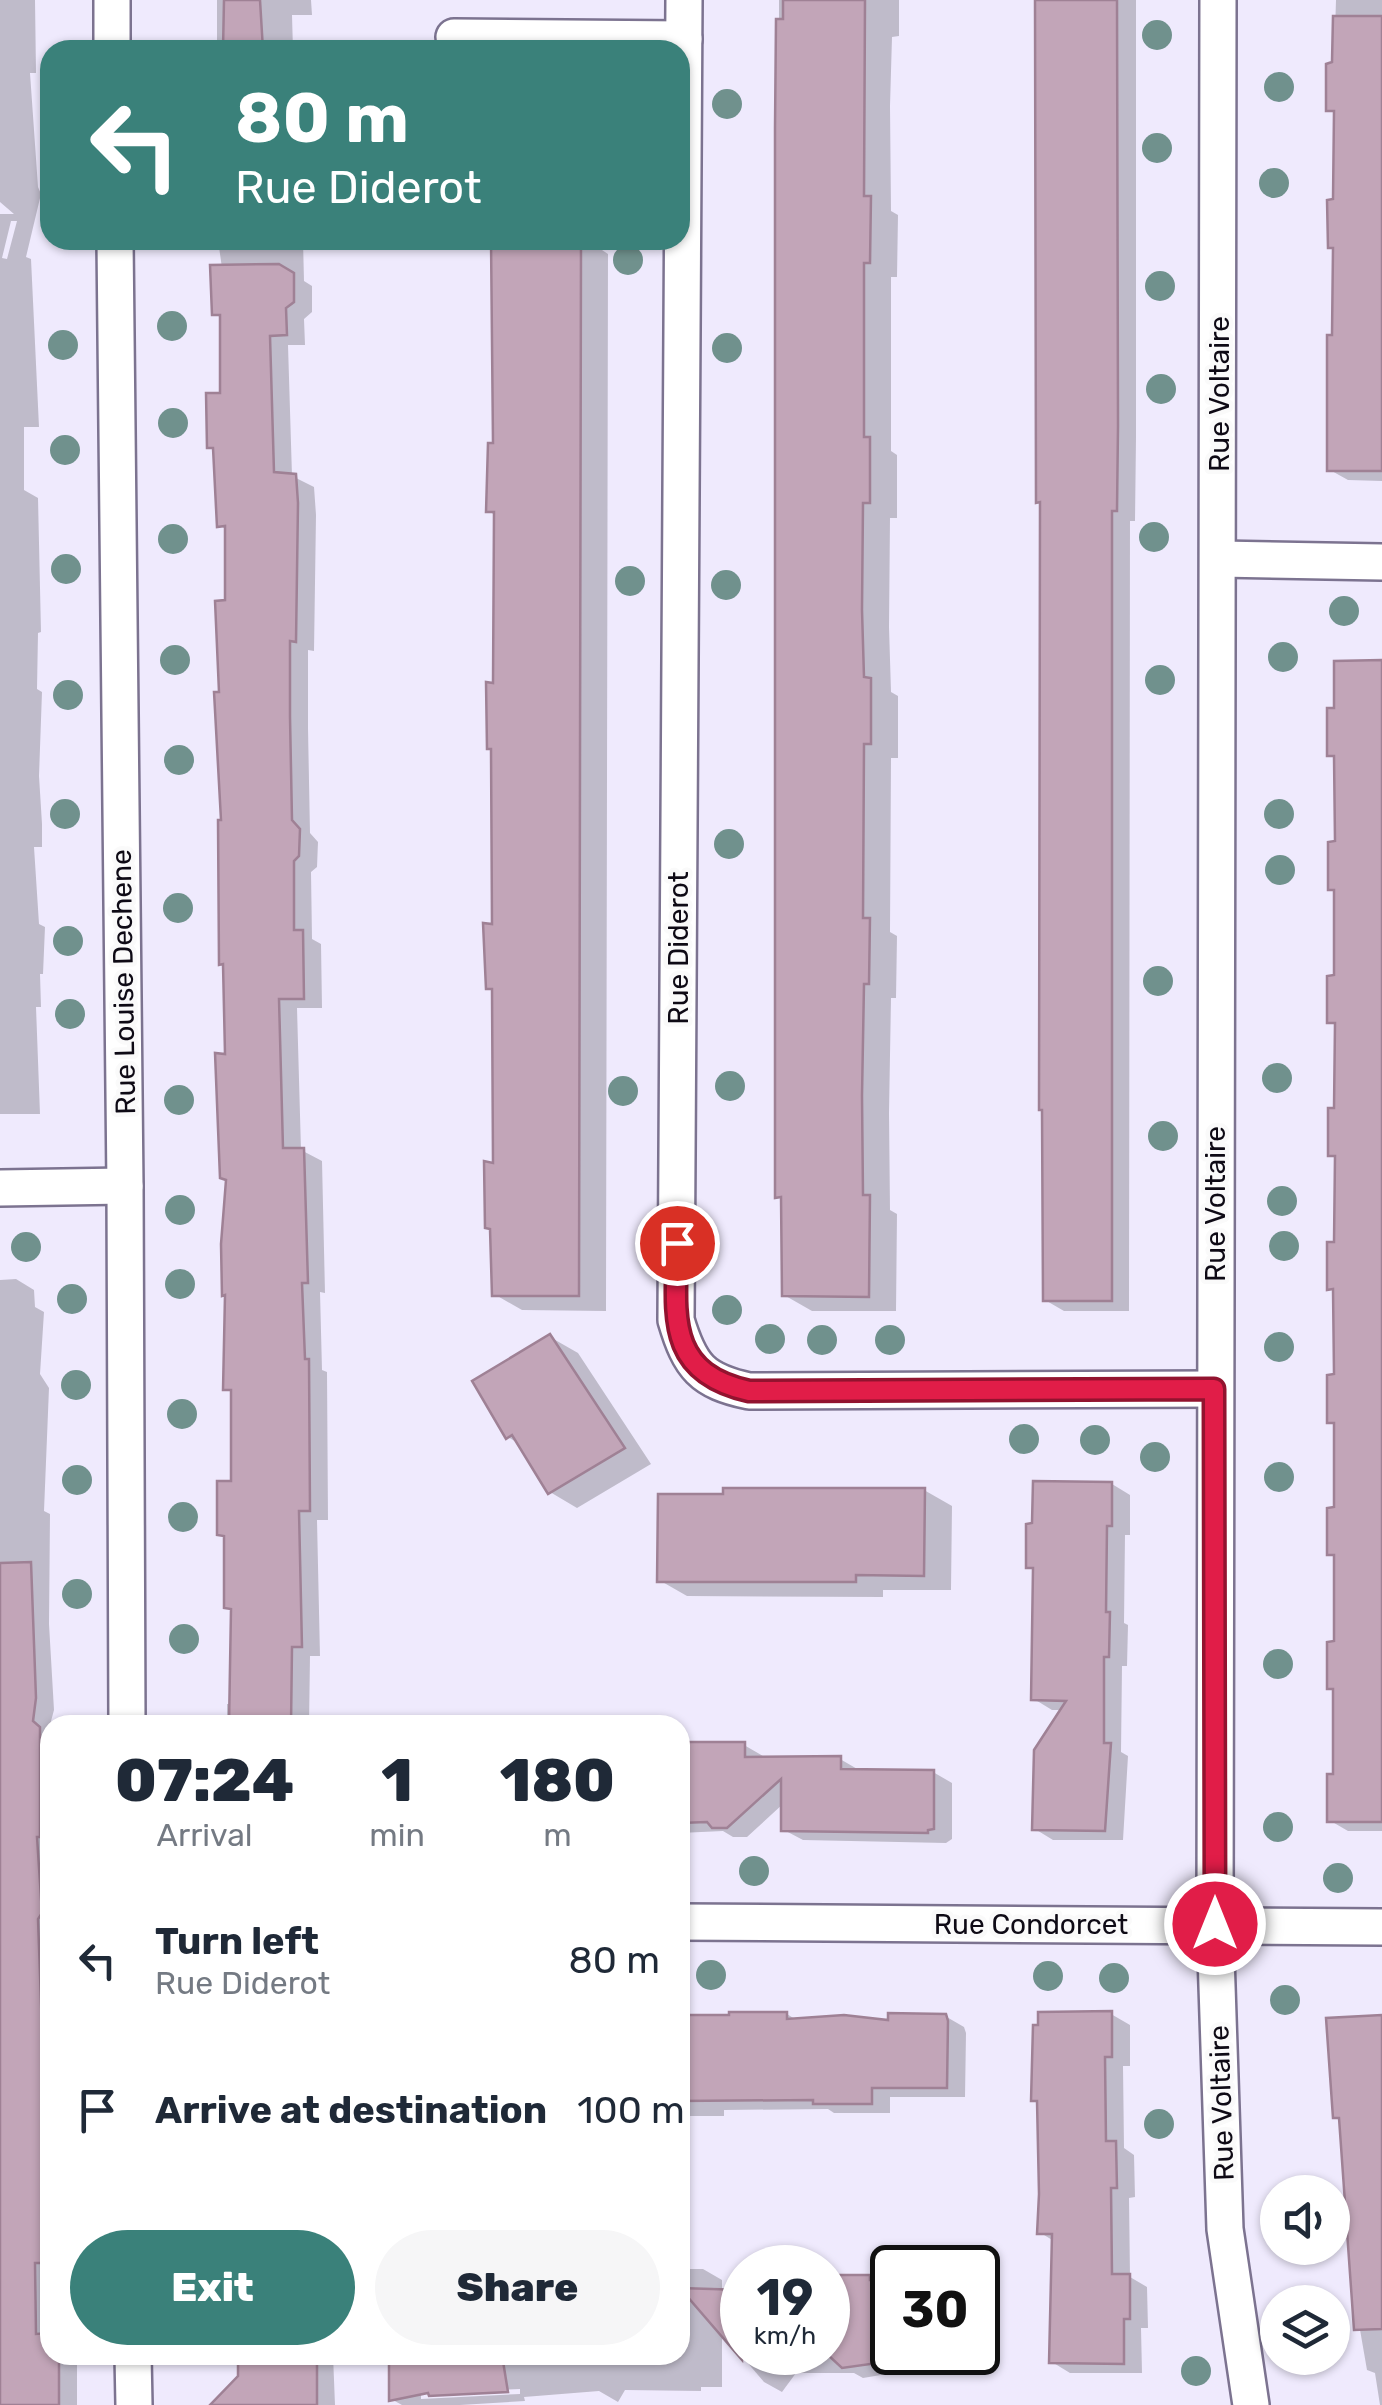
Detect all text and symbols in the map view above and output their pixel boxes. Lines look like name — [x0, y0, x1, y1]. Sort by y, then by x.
text: 80 m — [235, 77, 409, 160]
icon: left — [70, 80, 200, 210]
text: Rue Diderot — [235, 161, 482, 214]
street label: Rue Voltaire — [1203, 316, 1236, 472]
street label: Rue Louise Dechene — [105, 849, 142, 1115]
street label: Rue Diderot — [662, 871, 695, 1025]
street label: Rue Voltaire — [1199, 1126, 1232, 1282]
pin — [635, 1201, 720, 1286]
icon: arrive — [650, 1216, 705, 1271]
text: 07:24 — [115, 1745, 294, 1816]
text: 1 — [381, 1745, 413, 1816]
text: 180 — [500, 1745, 615, 1816]
text: Arrival — [157, 1816, 253, 1854]
text: min — [369, 1816, 425, 1854]
text: m — [543, 1816, 572, 1854]
position arrow — [1163, 1872, 1267, 1976]
street label: Rue Condorcet — [934, 1908, 1128, 1941]
text: Turn left — [155, 1918, 319, 1964]
icon: left — [70, 1933, 125, 1988]
text: 80 m — [569, 1937, 660, 1983]
text: Rue Diderot — [155, 1964, 330, 2002]
street label: Rue Voltaire — [1202, 2024, 1241, 2181]
icon: arrive — [70, 2083, 125, 2138]
text: Arrive at destination — [155, 2087, 547, 2133]
text: 100 m — [577, 2087, 685, 2133]
map controls — [1260, 2175, 1350, 2375]
button: sound — [1260, 2175, 1350, 2265]
button: Exit — [70, 2230, 355, 2345]
button: Share — [375, 2230, 660, 2345]
speed limit sign: 30 — [870, 2245, 1000, 2375]
text: 19 — [757, 2268, 813, 2328]
button: layers — [1260, 2285, 1350, 2375]
text: km/h — [754, 2321, 816, 2350]

